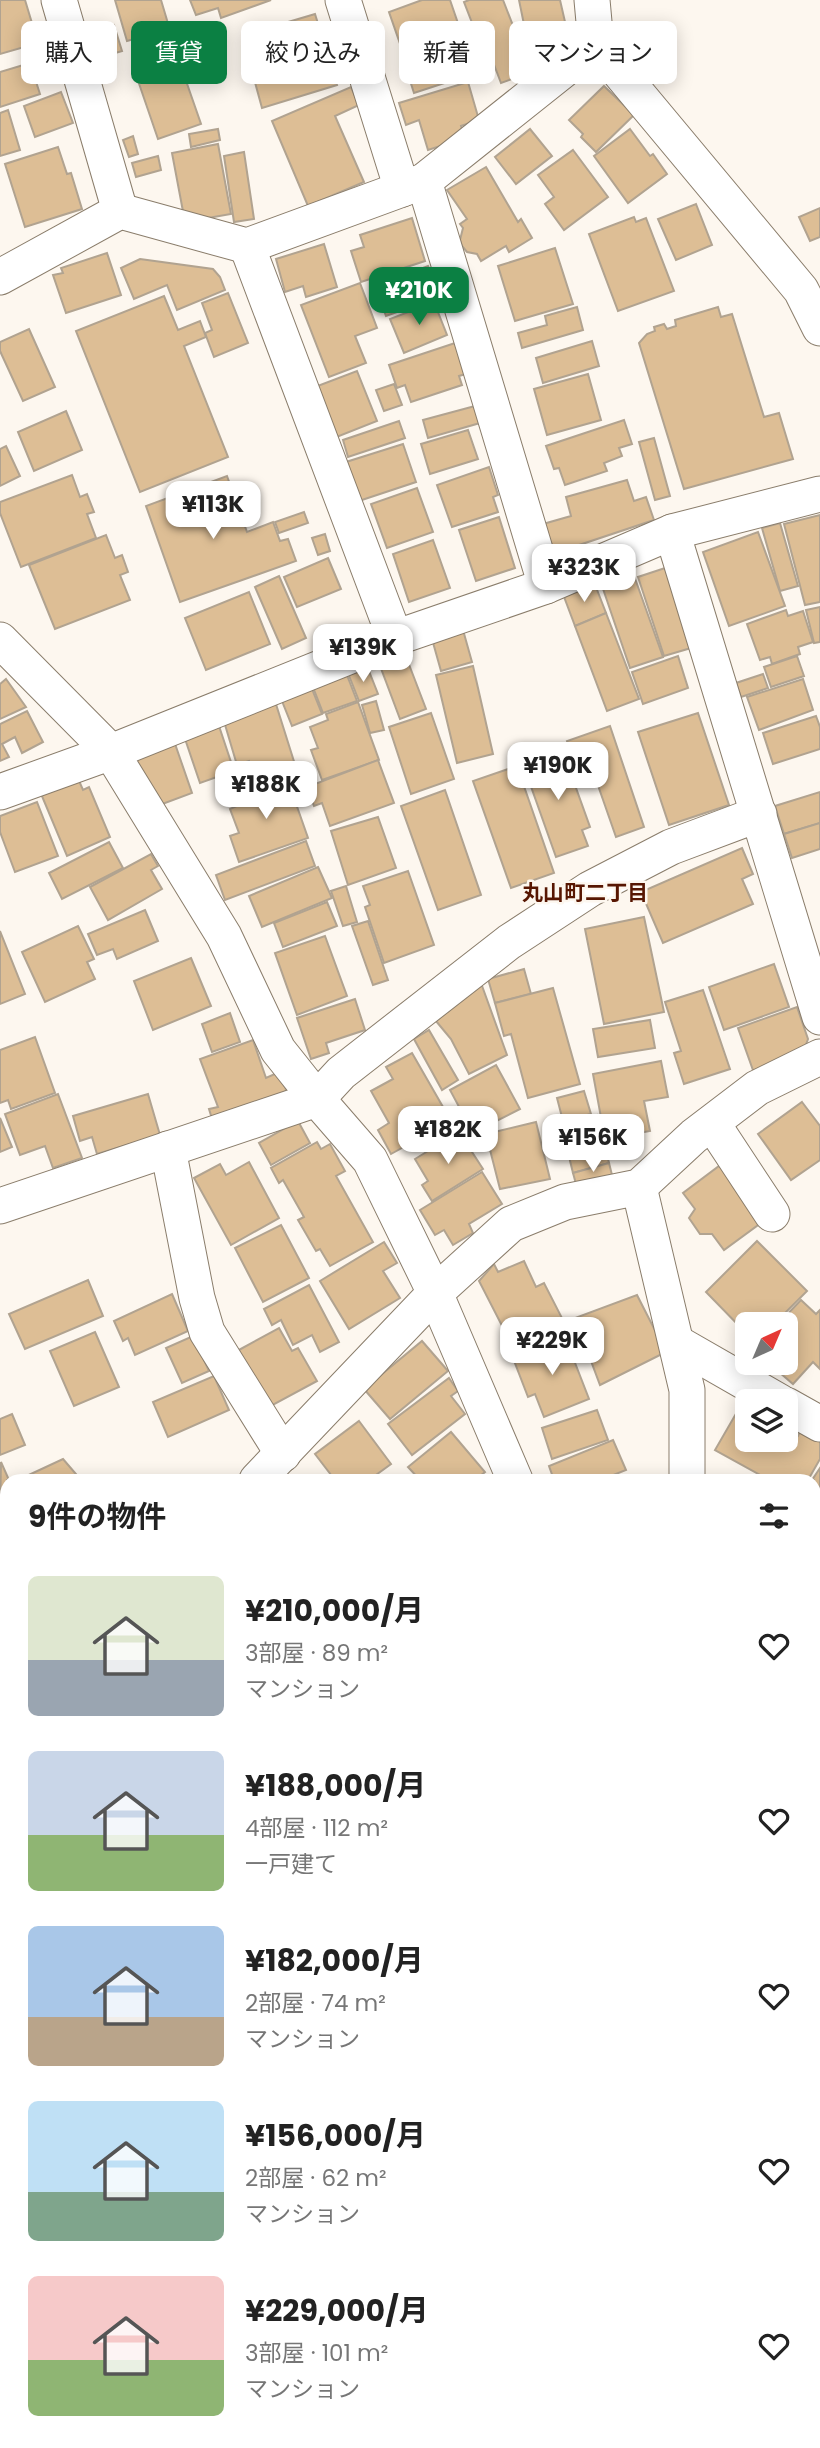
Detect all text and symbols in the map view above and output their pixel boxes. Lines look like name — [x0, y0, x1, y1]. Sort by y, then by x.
chip: 購入 — [21, 21, 117, 84]
chip: 賃貸 — [131, 21, 227, 84]
chip: 絞り込み — [241, 21, 385, 84]
chip: 新着 — [399, 21, 495, 84]
chip: マンション — [509, 21, 677, 84]
pin: ¥210K — [370, 268, 468, 327]
text: ¥210K — [385, 274, 453, 306]
pin: ¥113K — [164, 482, 262, 541]
text: ¥113K — [182, 488, 244, 520]
pin: ¥323K — [535, 544, 633, 604]
text: ¥323K — [548, 551, 620, 583]
pin: ¥139K — [314, 624, 412, 684]
text: ¥139K — [329, 631, 397, 663]
pin: ¥190K — [509, 742, 607, 802]
text: ¥190K — [523, 749, 593, 781]
pin: ¥188K — [217, 762, 315, 821]
text: ¥188K — [231, 768, 301, 800]
district label: 丸山町二丁目 — [522, 878, 648, 907]
pin: ¥182K — [399, 1106, 497, 1166]
text: ¥182K — [414, 1113, 482, 1145]
pin: ¥156K — [544, 1114, 642, 1174]
text: ¥156K — [558, 1121, 628, 1153]
north arrow — [735, 1312, 798, 1376]
map controls — [735, 1312, 798, 1452]
pin: ¥229K — [503, 1318, 601, 1377]
text: ¥229K — [516, 1324, 588, 1356]
button: layers — [735, 1389, 798, 1452]
text: 9件の物件 — [28, 1495, 166, 1538]
icon: filters — [755, 1497, 793, 1535]
text: ¥210,000/月 — [245, 1589, 424, 1632]
icon: home — [84, 1604, 168, 1688]
icon: heart — [755, 1627, 793, 1665]
text: 3部屋 · 89 m² — [245, 1637, 388, 1669]
text: マンション — [245, 1673, 360, 1705]
text: ¥188,000/月 — [245, 1764, 426, 1807]
icon: home — [84, 1779, 168, 1863]
icon: heart — [755, 1802, 793, 1840]
text: 4部屋 · 112 m² — [245, 1812, 388, 1844]
text: 一戸建て — [245, 1848, 337, 1880]
text: ¥182,000/月 — [245, 1939, 424, 1982]
icon: home — [84, 1954, 168, 2038]
icon: heart — [755, 1977, 793, 2015]
text: 2部屋 · 74 m² — [245, 1987, 386, 2019]
text: マンション — [245, 2023, 360, 2055]
text: ¥156,000/月 — [245, 2114, 426, 2157]
icon: home — [84, 2129, 168, 2213]
icon: heart — [755, 2152, 793, 2190]
text: 2部屋 · 62 m² — [245, 2162, 387, 2194]
text: マンション — [245, 2198, 360, 2230]
text: ¥229,000/月 — [245, 2289, 429, 2332]
icon: home — [84, 2304, 168, 2388]
icon: heart — [755, 2327, 793, 2365]
text: 3部屋 · 101 m² — [245, 2337, 388, 2369]
text: マンション — [245, 2373, 360, 2405]

